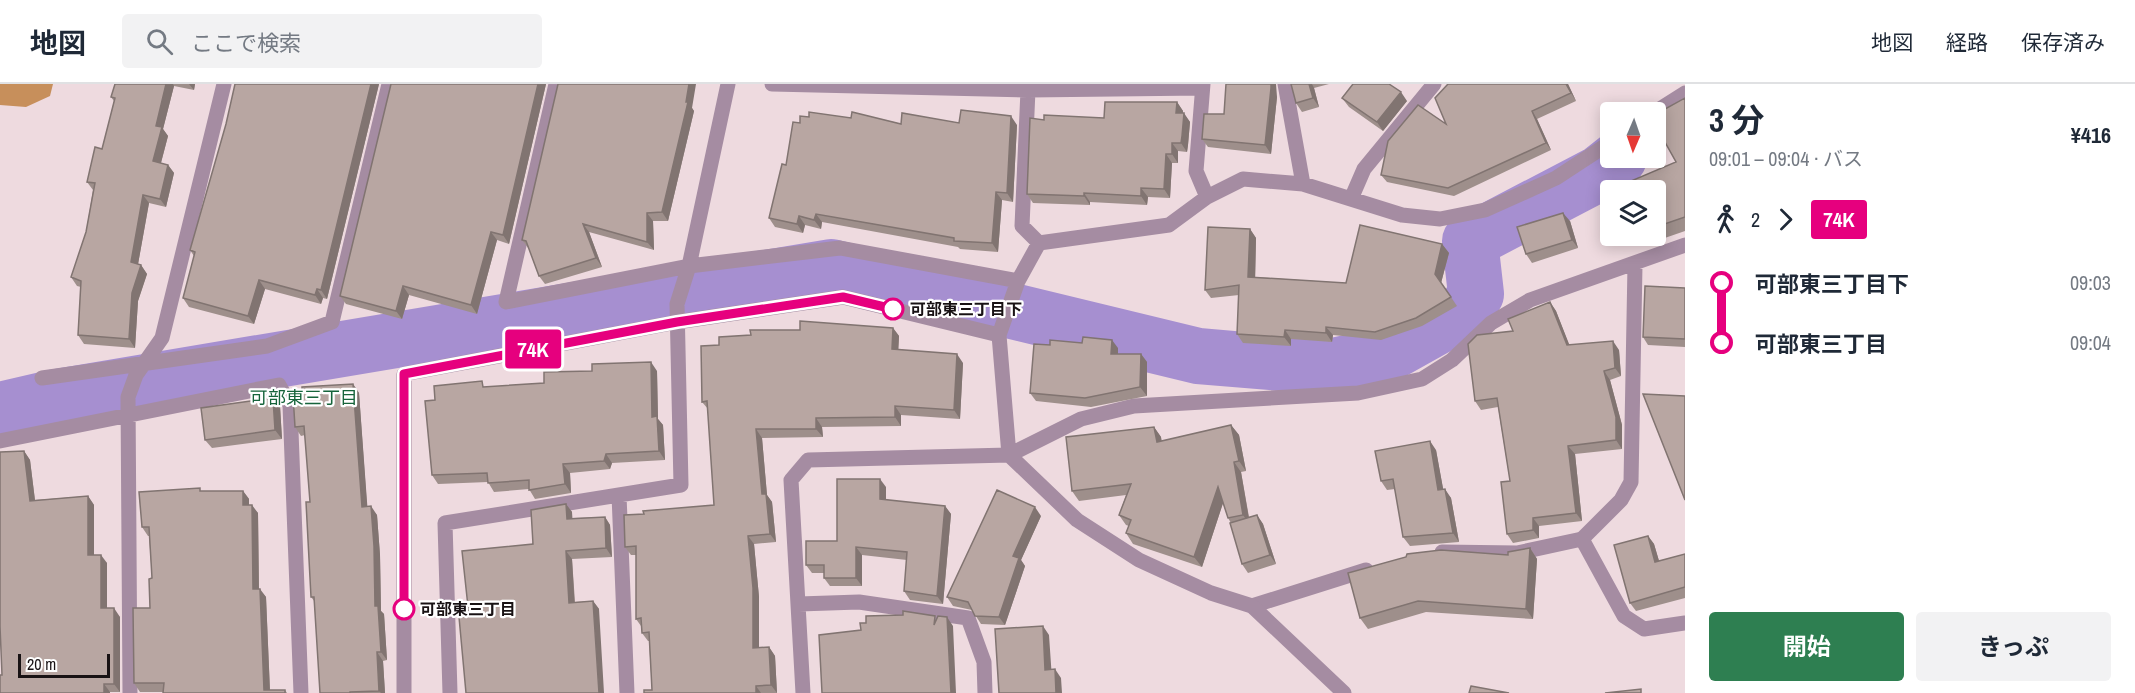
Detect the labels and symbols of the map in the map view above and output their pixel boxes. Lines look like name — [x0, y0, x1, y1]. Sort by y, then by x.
north arrow — [1600, 102, 1666, 168]
marker: 可部東三丁目下 — [882, 298, 904, 320]
place label: 可部東三丁目下 — [910, 298, 1022, 320]
line badge: 74K — [498, 330, 568, 368]
district label: 可部東三丁目 — [250, 385, 358, 410]
marker: 可部東三丁目 — [393, 598, 415, 620]
place label: 可部東三丁目 — [420, 598, 516, 620]
scale bar — [18, 651, 110, 678]

